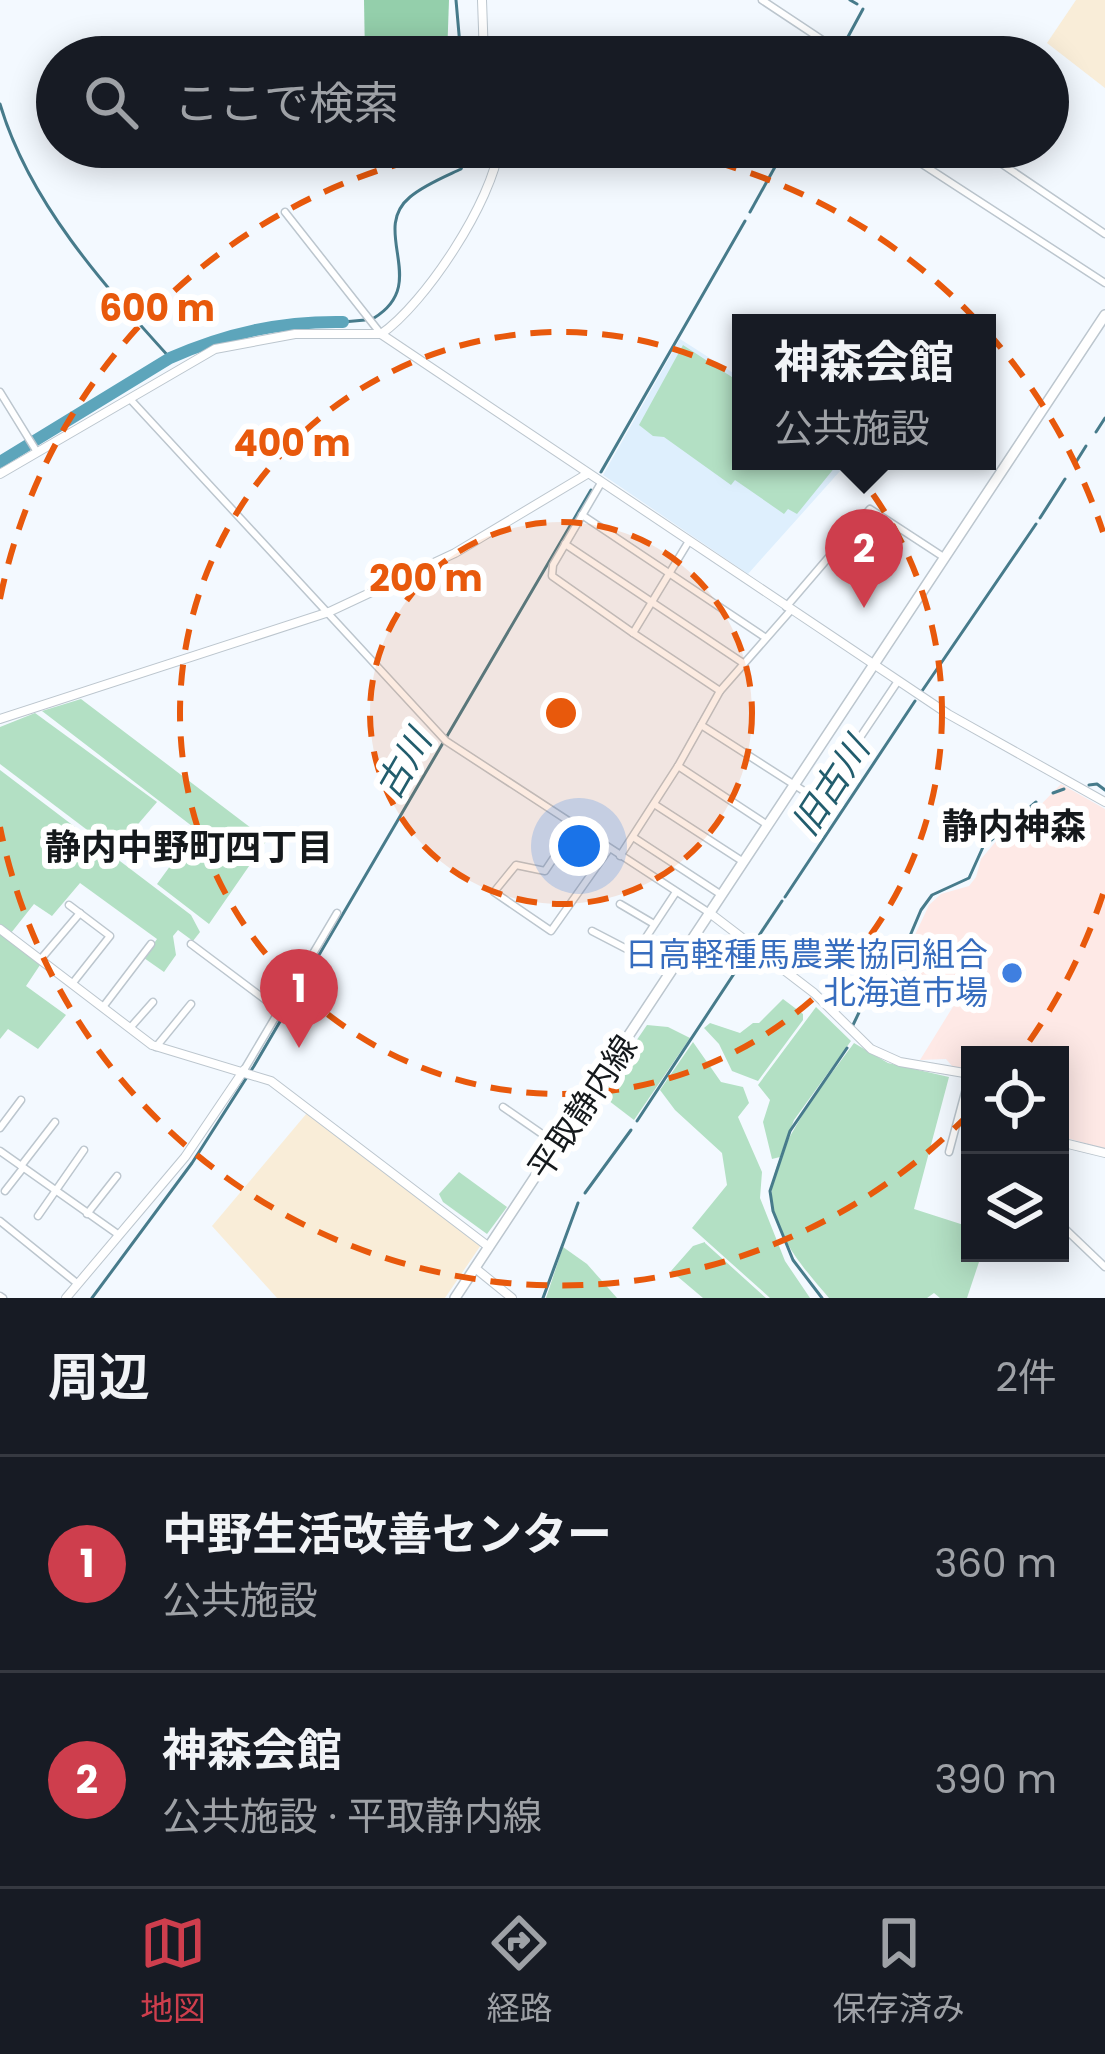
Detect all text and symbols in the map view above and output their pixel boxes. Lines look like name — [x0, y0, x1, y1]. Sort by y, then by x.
search box — [36, 36, 1069, 168]
icon: search — [78, 69, 144, 135]
text: ここで検索 — [174, 72, 399, 135]
text: 600 m — [99, 283, 215, 334]
popup — [732, 314, 996, 470]
text: 神森会館 — [774, 331, 954, 394]
text: 公共施設 — [774, 401, 930, 456]
text: 400 m — [233, 418, 351, 469]
pin: 2 — [825, 509, 903, 608]
text: 200 m — [369, 553, 483, 604]
centre of rings — [540, 692, 582, 734]
water label: 古川 — [363, 717, 446, 808]
water label: 旧古川 — [780, 724, 883, 845]
district label: 静内神森 — [942, 801, 1086, 852]
your location — [549, 816, 609, 876]
district label: 静内中野町四丁目 — [45, 822, 333, 873]
place label: 日高軽種馬農業協同組合 北海道市場 — [625, 931, 988, 1016]
pin: 1 — [260, 949, 338, 1048]
marker: 日高軽種馬農業協同組合 北海道市場 — [999, 960, 1025, 986]
street label: 平取静内線 — [517, 1026, 648, 1189]
map controls — [961, 1046, 1069, 1262]
button: locate — [961, 1046, 1069, 1154]
button: layers — [961, 1154, 1069, 1262]
text: 周辺 — [48, 1341, 150, 1413]
text: 2件 — [996, 1350, 1057, 1405]
text: 中野生活改善センター — [162, 1503, 612, 1566]
text: 1 — [80, 1536, 94, 1591]
text: 360 m — [934, 1536, 1057, 1591]
text: 公共施設 — [162, 1573, 318, 1628]
text: 神森会館 — [162, 1719, 342, 1782]
text: 2 — [76, 1752, 98, 1807]
text: 390 m — [934, 1752, 1057, 1807]
text: 公共施設 · 平取静内線 — [162, 1789, 542, 1844]
tab: 地図 — [140, 1910, 206, 2034]
tab: 経路 — [486, 1910, 552, 2034]
tab: 保存済み — [833, 1910, 965, 2034]

